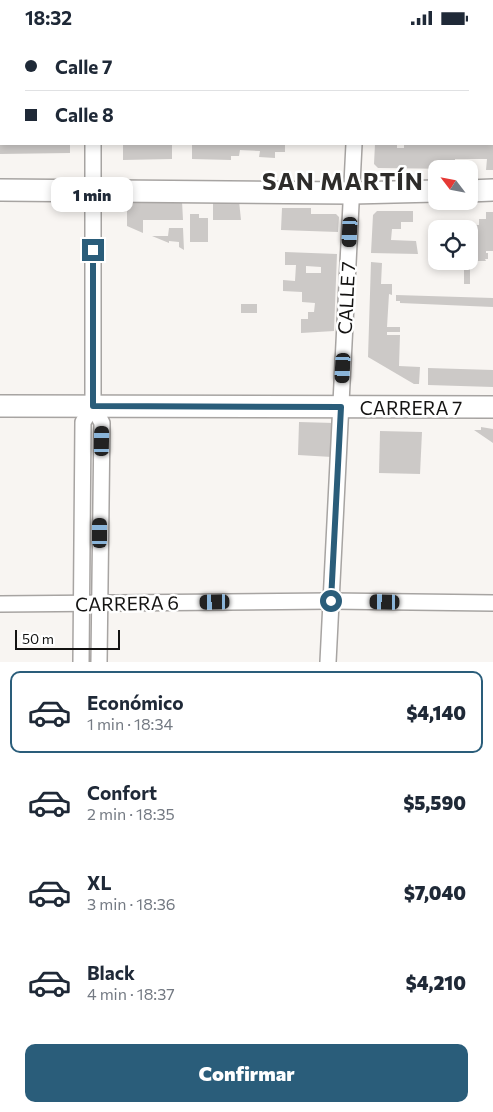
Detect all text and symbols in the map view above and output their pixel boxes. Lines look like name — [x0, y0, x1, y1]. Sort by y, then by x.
text: 18:32 — [25, 6, 72, 29]
text: Calle 7 — [55, 55, 112, 78]
text: Calle 8 — [55, 103, 114, 126]
north arrow — [428, 160, 478, 210]
map controls — [428, 160, 478, 270]
district label: SAN MARTÍN — [262, 166, 424, 195]
callout: 1 min — [52, 177, 134, 213]
text: 1 min — [73, 185, 111, 204]
car — [341, 217, 358, 247]
button: locate — [428, 220, 478, 270]
route end — [82, 239, 104, 261]
street label: CALLE 7 — [333, 261, 359, 335]
car — [334, 353, 351, 383]
street label: CARRERA 7 — [360, 396, 462, 419]
car — [94, 426, 109, 456]
car — [92, 518, 107, 548]
route start — [320, 590, 342, 612]
street label: CARRERA 6 — [75, 591, 179, 615]
car — [199, 594, 230, 610]
car — [369, 594, 400, 610]
scale bar — [15, 627, 120, 650]
text: 50 m — [22, 630, 54, 647]
icon: car — [27, 690, 72, 735]
text: Económico — [87, 691, 184, 714]
text: $4,140 — [406, 701, 466, 724]
text: 1 min · 18:34 — [87, 714, 173, 733]
icon: car — [27, 780, 72, 825]
text: Confort — [87, 781, 157, 804]
text: $5,590 — [403, 791, 466, 814]
text: 2 min · 18:35 — [87, 804, 175, 823]
icon: car — [27, 870, 72, 915]
text: XL — [87, 871, 112, 894]
text: $7,040 — [404, 881, 466, 904]
text: 3 min · 18:36 — [87, 894, 176, 913]
icon: car — [27, 960, 72, 1005]
text: Black — [87, 961, 135, 984]
text: $4,210 — [406, 971, 466, 994]
text: 4 min · 18:37 — [87, 984, 175, 1003]
button: Confirmar — [25, 1044, 468, 1102]

